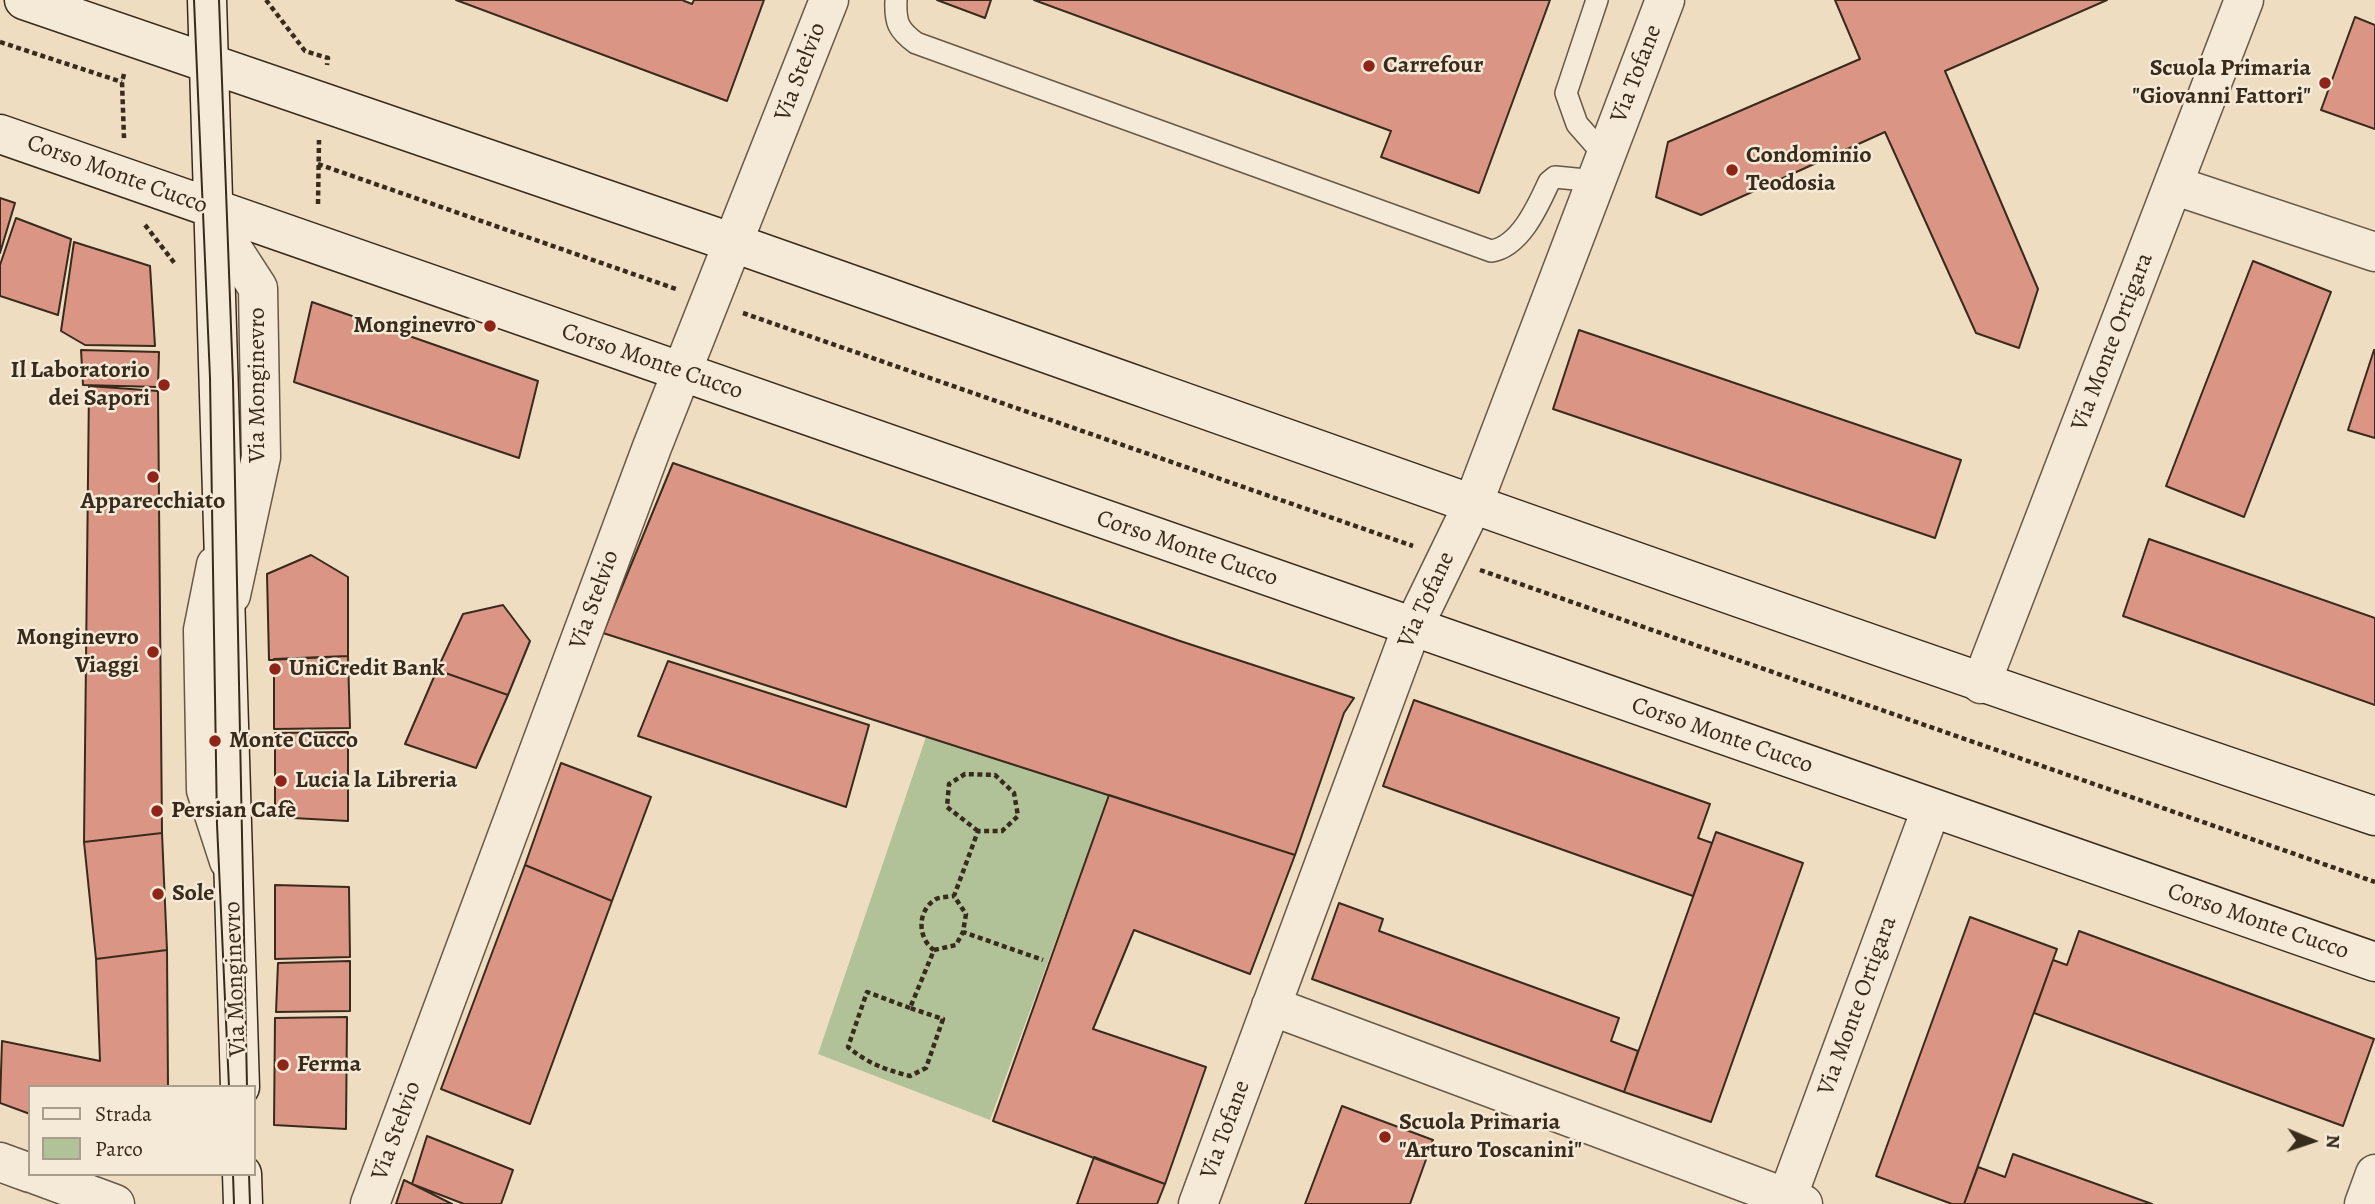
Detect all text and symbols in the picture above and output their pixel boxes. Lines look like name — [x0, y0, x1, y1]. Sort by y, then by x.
street label: Via Stelvio — [769, 19, 833, 125]
street label: Via Tofane — [1605, 21, 1669, 127]
place label: Carrefour — [1383, 52, 1483, 80]
place label: Scuola Primaria "Giovanni Fattori" — [2132, 55, 2311, 111]
marker: Carrefour — [1361, 58, 1377, 74]
marker: Scuola Primaria "Giovanni Fattori" — [2317, 75, 2333, 91]
street label: Corso Monte Cucco — [23, 129, 211, 221]
place label: Condominio Teodosia — [1746, 142, 1872, 198]
marker: Condominio Teodosia — [1724, 162, 1740, 178]
street label: Via Monte Ortigara — [2066, 249, 2160, 435]
street label: Via Monginevro — [244, 307, 272, 463]
place label: Monginevro — [353, 312, 476, 340]
street label: Corso Monte Cucco — [557, 317, 747, 407]
marker: Monginevro — [482, 318, 498, 334]
place label: Il Laboratorio dei Sapori — [10, 357, 150, 413]
marker: Il Laboratorio dei Sapori — [156, 377, 172, 393]
marker: Apparecchiato — [145, 469, 161, 485]
place label: Apparecchiato — [81, 488, 225, 516]
street label: Corso Monte Cucco — [1092, 504, 1282, 594]
street label: Via Stelvio — [564, 547, 626, 653]
street label: Via Tofane — [1392, 547, 1462, 653]
place label: Monginevro Viaggi — [16, 624, 139, 680]
marker: Monginevro Viaggi — [145, 644, 161, 660]
place label: UniCredit Bank — [289, 655, 445, 683]
marker: UniCredit Bank — [267, 661, 283, 677]
street label: Corso Monte Cucco — [1627, 691, 1817, 781]
place label: Monte Cucco — [229, 727, 358, 755]
marker: Monte Cucco — [207, 733, 223, 749]
place label: Lucia la Libreria — [295, 767, 457, 795]
marker: Lucia la Libreria — [273, 773, 289, 789]
place label: Persian Cafè — [171, 797, 296, 825]
marker: Persian Cafè — [149, 803, 165, 819]
street label: Corso Monte Cucco — [2163, 877, 2353, 967]
place label: Sole — [172, 880, 214, 908]
marker: Sole — [150, 886, 166, 902]
street label: Via Monginevro — [219, 901, 253, 1057]
street label: Via Monte Ortigara — [1812, 913, 1904, 1099]
place label: Ferma — [297, 1051, 361, 1079]
marker: Ferma — [275, 1057, 291, 1073]
street label: Via Tofane — [1195, 1077, 1257, 1183]
street label: Via Stelvio — [366, 1078, 428, 1184]
legend — [28, 1085, 256, 1176]
text: Strada — [95, 1100, 152, 1128]
north arrow — [2277, 1106, 2347, 1176]
place label: Scuola Primaria "Arturo Toscanini" — [1399, 1109, 1582, 1165]
marker: Scuola Primaria "Arturo Toscanini" — [1377, 1129, 1393, 1145]
text: N — [2320, 1134, 2346, 1149]
text: Parco — [95, 1135, 143, 1163]

